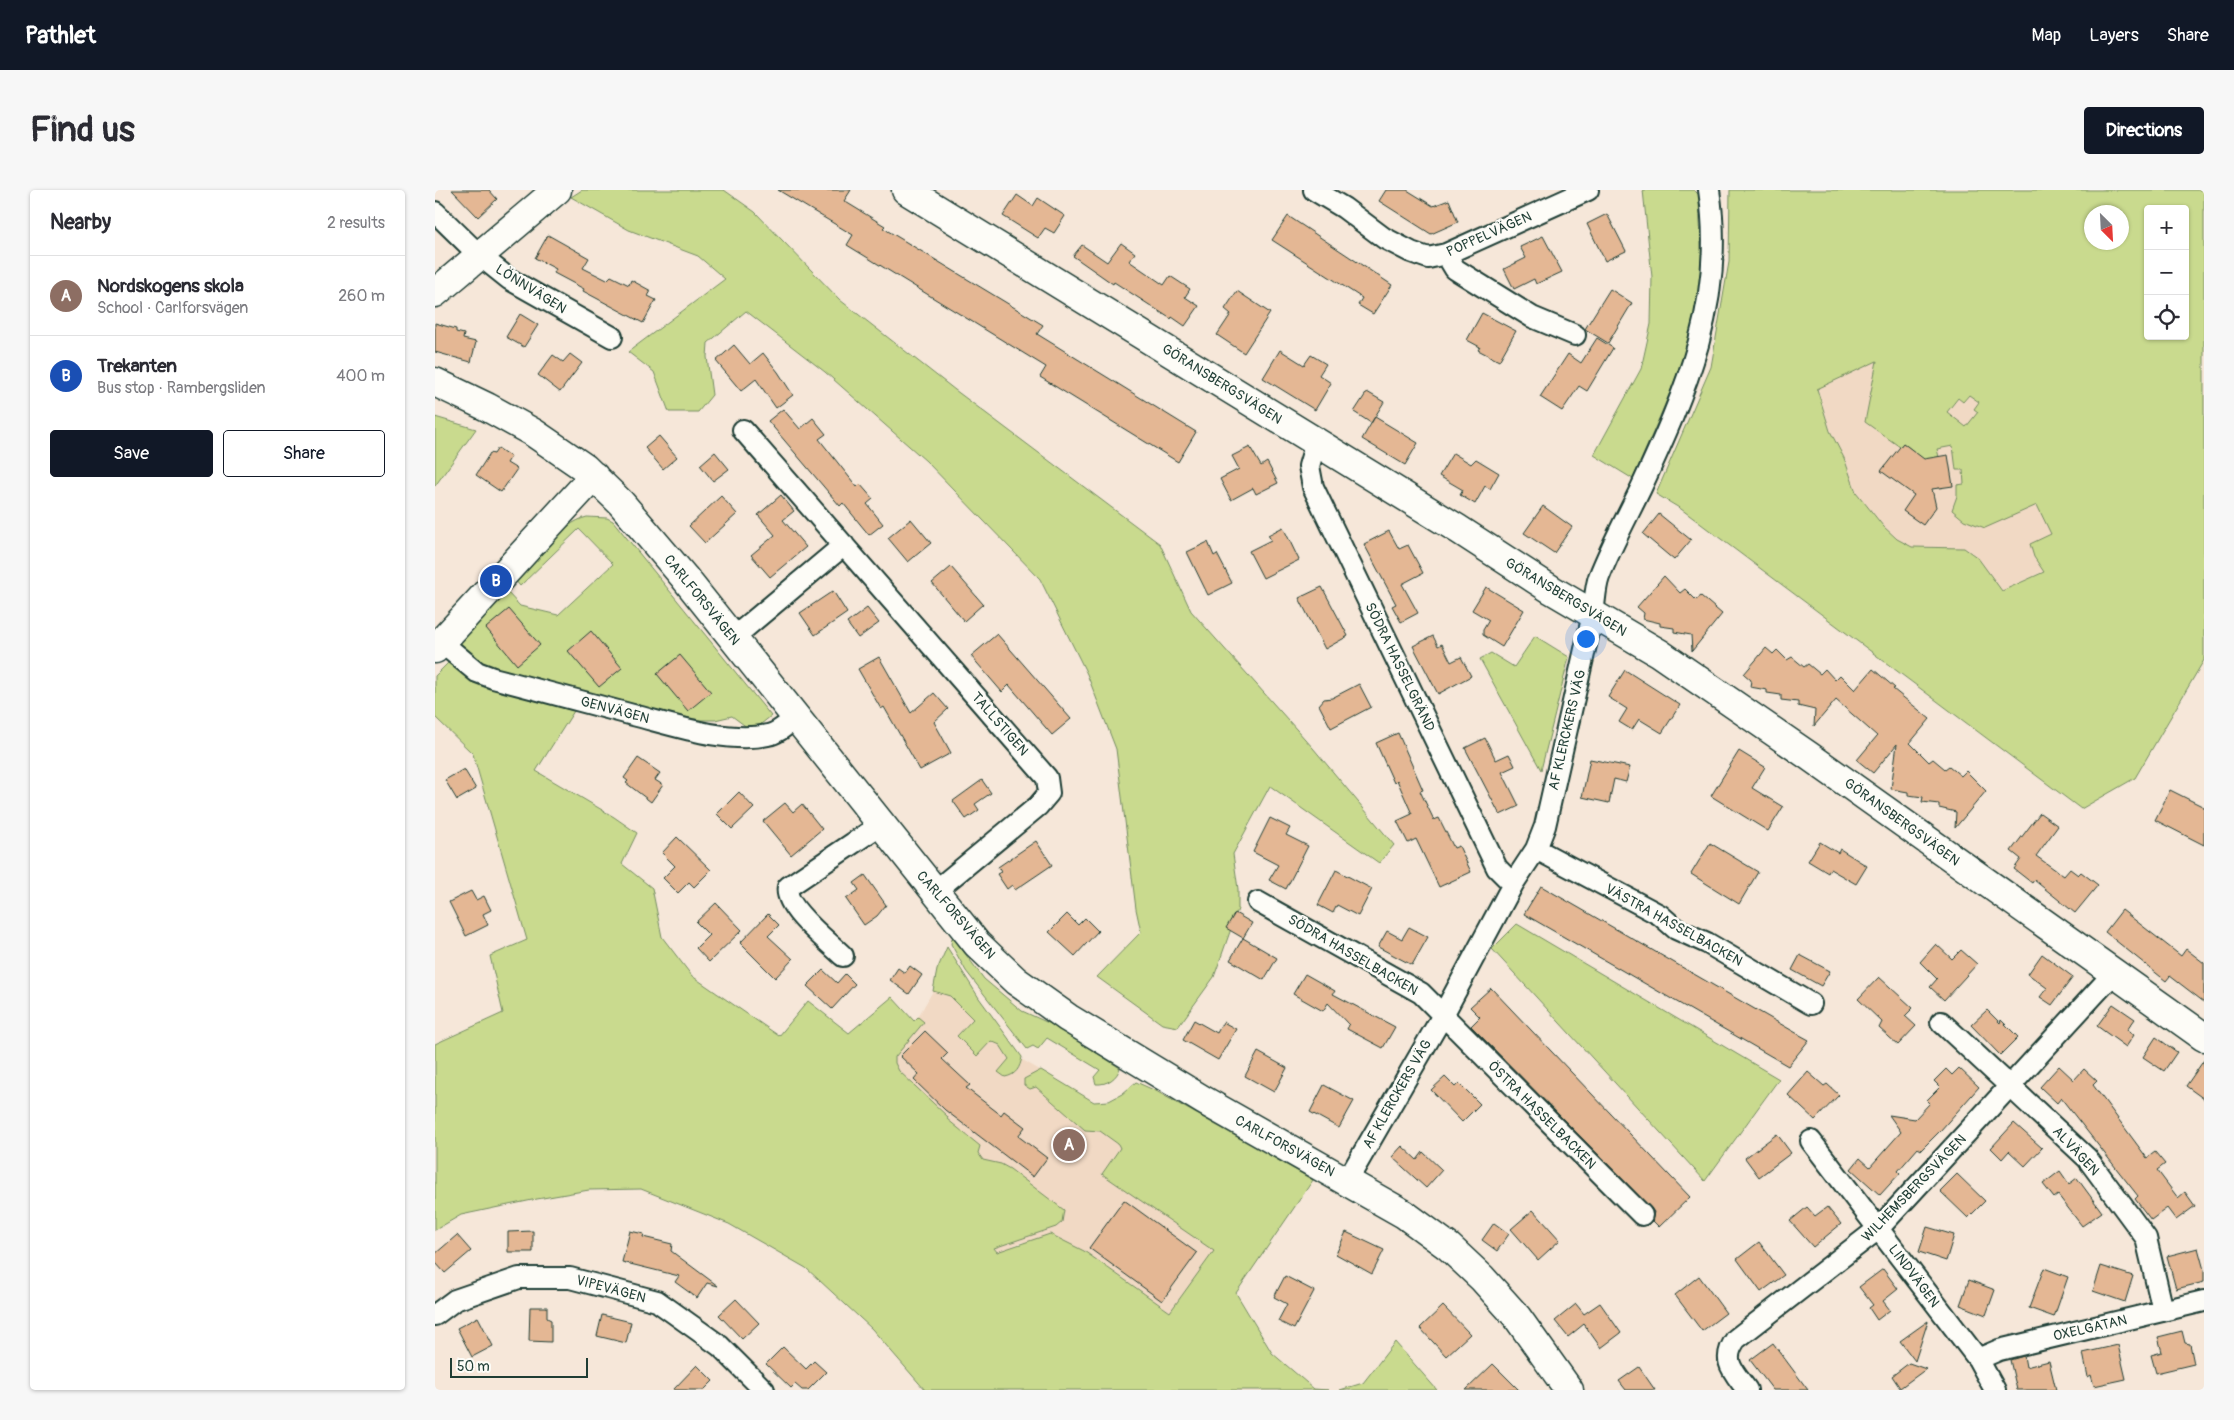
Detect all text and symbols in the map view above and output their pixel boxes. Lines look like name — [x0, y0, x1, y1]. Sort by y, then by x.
text: Pathlet — [25, 21, 96, 50]
text: Map — [2032, 24, 2061, 47]
text: Layers — [2089, 24, 2139, 47]
text: Share — [2167, 24, 2209, 47]
button: Directions — [2084, 107, 2204, 154]
text: Find us — [30, 108, 135, 152]
north arrow — [2084, 205, 2129, 250]
map controls — [2144, 205, 2189, 340]
button: + — [2144, 205, 2189, 250]
street label: POPPELVÄGEN — [1444, 208, 1534, 260]
text: Nearby — [50, 209, 111, 236]
text: 2 results — [327, 213, 385, 233]
button: − — [2144, 250, 2189, 295]
street label: LÖNNVÄGEN — [492, 260, 570, 318]
text: Nordskogens skola — [97, 274, 244, 298]
text: A — [61, 286, 71, 306]
text: 260 m — [338, 286, 385, 306]
button: locate — [2144, 295, 2189, 340]
text: School · Carlforsvägen — [97, 298, 248, 318]
street label: GÖRANSBERGSVÄGEN — [1159, 339, 1286, 428]
text: Trekanten — [97, 354, 177, 378]
text: B — [61, 366, 71, 386]
text: 400 m — [336, 366, 385, 386]
text: Bus stop · Rambergsliden — [97, 378, 266, 398]
button: Save — [50, 430, 213, 477]
button: Share — [223, 430, 385, 477]
street label: CARLFORSVÄGEN — [660, 551, 744, 649]
street label: GÖRANSBERGSVÄGEN — [1502, 553, 1630, 640]
pin: B — [480, 562, 512, 600]
street label: SÖDRA HASSELGRÄND — [1361, 599, 1440, 734]
your location — [1573, 626, 1599, 652]
street label: AF KLERCKERS VÄG — [1545, 668, 1589, 792]
street label: TALLSTIGEN — [968, 689, 1032, 759]
street label: GENVÄGEN — [579, 693, 651, 727]
street label: GÖRANSBERGSVÄGEN — [1841, 774, 1964, 870]
street label: CARLFORSVÄGEN — [913, 867, 999, 963]
street label: VÄSTRA HASSELBACKEN — [1602, 880, 1746, 970]
street label: SÖDRA HASSELBACKEN — [1285, 910, 1421, 999]
street label: AF KLERCKERS VÄG — [1359, 1036, 1435, 1152]
street label: ÖSTRA HASSELBACKEN — [1484, 1057, 1600, 1173]
street label: CARLFORSVÄGEN — [1232, 1112, 1338, 1180]
street label: ALVÄGEN — [2049, 1123, 2103, 1179]
pin: A — [1053, 1126, 1085, 1164]
street label: WILHEMSBERGSVÄGEN — [1858, 1131, 1970, 1245]
street label: LINDVÄGEN — [1885, 1241, 1943, 1311]
street label: VIPEVÄGEN — [574, 1272, 648, 1306]
street label: OXELGATAN — [2051, 1311, 2129, 1345]
scale bar — [450, 1355, 587, 1378]
text: 50 m — [457, 1358, 490, 1375]

